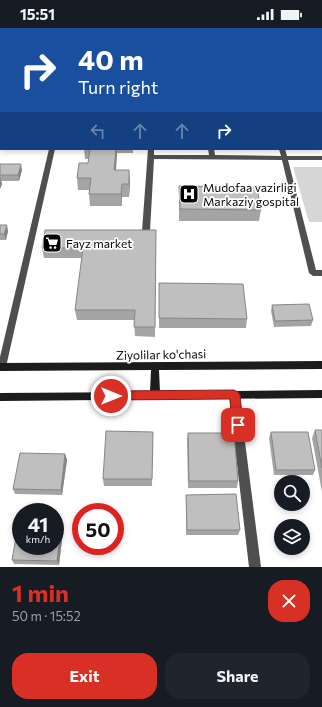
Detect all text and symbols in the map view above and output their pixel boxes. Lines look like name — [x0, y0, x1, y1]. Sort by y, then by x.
text: 15:51 — [20, 5, 55, 23]
text: 40 m — [78, 42, 144, 76]
icon: right — [12, 44, 64, 96]
text: Turn right — [78, 76, 158, 98]
icon: left — [87, 120, 109, 142]
icon: ahead — [129, 120, 151, 142]
icon: ahead — [171, 120, 193, 142]
icon: right — [213, 120, 235, 142]
place label: Mudofaa vazirligi Markaziy gospital — [203, 180, 299, 208]
hospital icon: Mudofaa vazirligi Markaziy gospital — [178, 183, 200, 205]
supermarket icon: Fayz market — [41, 232, 63, 254]
place label: Fayz market — [66, 236, 132, 250]
street label: Ziyolilar ko'chasi — [116, 346, 206, 362]
position arrow — [90, 375, 132, 417]
pin — [221, 408, 255, 442]
icon: arrive — [227, 414, 249, 436]
map controls — [274, 475, 310, 555]
button: search — [274, 475, 310, 511]
speed limit sign: 50 — [72, 503, 124, 555]
text: 41 — [28, 512, 48, 536]
button: layers — [274, 519, 310, 555]
text: km/h — [26, 533, 50, 545]
text: 1 min — [12, 578, 69, 607]
button: close — [268, 580, 310, 622]
text: 50 m · 15:52 — [12, 608, 81, 624]
button: Exit — [12, 653, 157, 699]
button: Share — [165, 653, 310, 699]

